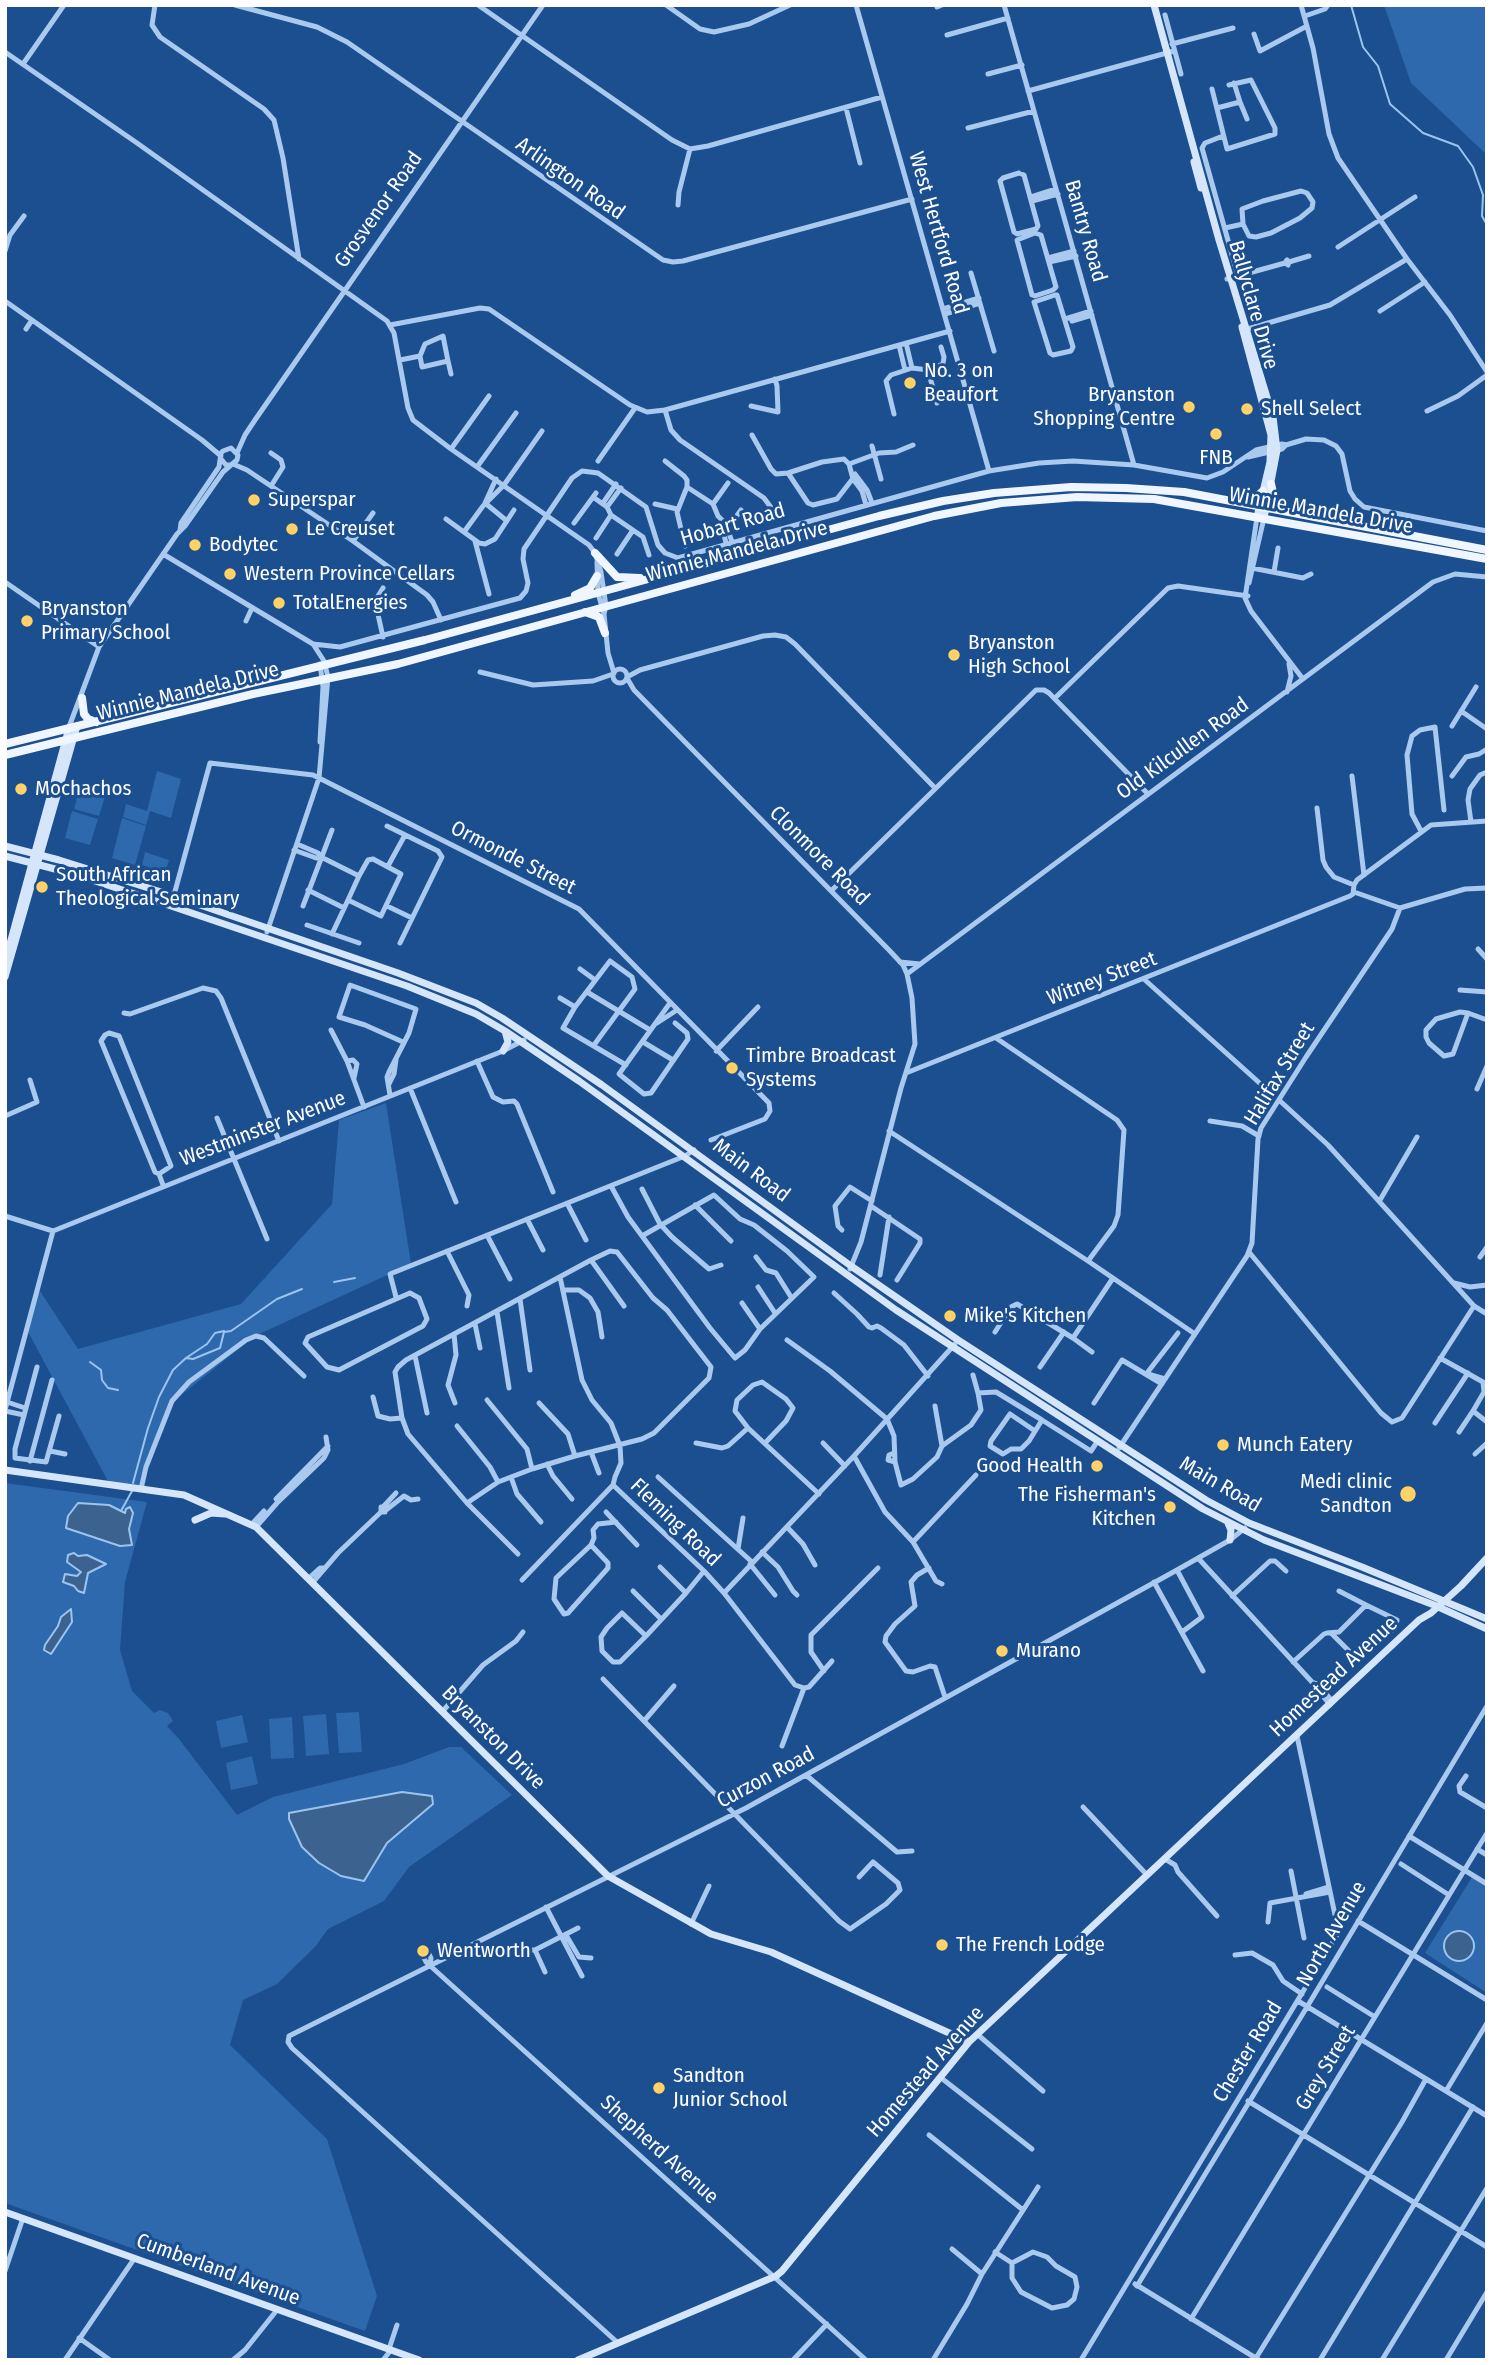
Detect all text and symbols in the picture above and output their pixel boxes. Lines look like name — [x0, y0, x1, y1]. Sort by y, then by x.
street label: Arlington Road — [511, 132, 629, 226]
street label: Grosvenor Road — [330, 147, 428, 273]
street label: West Hertford Road — [903, 149, 973, 317]
street label: Bantry Road — [1058, 177, 1112, 285]
street label: Ballyclare Drive — [1223, 238, 1283, 372]
place label: No. 3 on Beaufort — [924, 358, 998, 408]
marker: No. 3 on Beaufort — [902, 375, 918, 391]
place label: Bryanston Shopping Centre — [1033, 382, 1175, 432]
place label: Shell Select — [1261, 396, 1361, 422]
marker: Bryanston Shopping Centre — [1181, 399, 1197, 415]
marker: Shell Select — [1239, 401, 1255, 417]
marker: FNB — [1208, 426, 1224, 442]
place label: FNB — [1199, 445, 1233, 471]
street label: Winnie Mandela Drive — [1227, 482, 1415, 540]
place label: Superspar — [268, 487, 356, 513]
marker: Superspar — [246, 492, 262, 508]
street label: Hobart Road — [678, 498, 788, 552]
place label: Le Creuset — [306, 516, 395, 542]
street label: Winnie Mandela Drive — [644, 516, 830, 588]
marker: Le Creuset — [284, 521, 300, 537]
place label: Bodytec — [209, 532, 278, 558]
marker: Bodytec — [187, 537, 203, 553]
place label: Western Province Cellars — [244, 561, 455, 587]
marker: Western Province Cellars — [222, 566, 238, 582]
place label: TotalEnergies — [293, 590, 408, 616]
marker: TotalEnergies — [271, 595, 287, 611]
place label: Bryanston Primary School — [41, 596, 170, 646]
marker: Bryanston Primary School — [19, 613, 35, 629]
place label: Bryanston High School — [968, 630, 1070, 680]
marker: Bryanston High School — [946, 647, 962, 663]
street label: Winnie Mandela Drive — [94, 657, 282, 727]
street label: Old Kilcullen Road — [1112, 693, 1254, 805]
place label: Mochachos — [35, 776, 131, 802]
marker: Mochachos — [13, 781, 29, 797]
street label: Clonmore Road — [764, 801, 874, 911]
street label: Ormonde Street — [446, 816, 580, 900]
place label: South African Theological Seminary — [56, 862, 239, 912]
marker: South African Theological Seminary — [34, 879, 50, 895]
street label: Witney Street — [1044, 947, 1160, 1011]
street label: Halifax Street — [1239, 1018, 1321, 1130]
place label: Timbre Broadcast Systems — [746, 1043, 896, 1093]
marker: Timbre Broadcast Systems — [724, 1060, 740, 1076]
street label: Westminster Avenue — [177, 1086, 349, 1172]
street label: Main Road — [707, 1134, 795, 1208]
place label: Mike's Kitchen — [964, 1303, 1086, 1329]
marker: Mike's Kitchen — [942, 1308, 958, 1324]
place label: Munch Eatery — [1237, 1432, 1352, 1458]
marker: Munch Eatery — [1215, 1437, 1231, 1453]
street label: Main Road — [1175, 1452, 1265, 1518]
place label: Good Health — [976, 1453, 1083, 1479]
marker: Good Health — [1089, 1458, 1105, 1474]
place label: Medi clinic Sandton — [1300, 1469, 1392, 1519]
street label: Fleming Road — [625, 1474, 725, 1572]
place label: The Fisherman's Kitchen — [1018, 1482, 1156, 1532]
marker: Medi clinic Sandton — [1398, 1484, 1418, 1504]
marker: The Fisherman's Kitchen — [1162, 1499, 1178, 1515]
street label: Homestead Avenue — [1265, 1611, 1403, 1743]
place label: Murano — [1016, 1638, 1081, 1664]
marker: Murano — [994, 1643, 1010, 1659]
street label: Bryanston Drive — [436, 1681, 550, 1795]
street label: Curzon Road — [713, 1742, 819, 1814]
street label: North Avenue — [1292, 1877, 1372, 1991]
place label: The French Lodge — [956, 1932, 1105, 1958]
marker: The French Lodge — [934, 1937, 950, 1953]
place label: Wentworth — [437, 1938, 531, 1964]
marker: Wentworth — [415, 1943, 431, 1959]
street label: Chester Road — [1208, 1997, 1288, 2107]
street label: Homestead Avenue — [862, 2001, 990, 2143]
street label: Grey Street — [1291, 2021, 1361, 2115]
place label: Sandton Junior School — [673, 2063, 787, 2113]
marker: Sandton Junior School — [651, 2080, 667, 2096]
street label: Shepherd Avenue — [595, 2090, 723, 2210]
street label: Cumberland Avenue — [133, 2229, 303, 2311]

